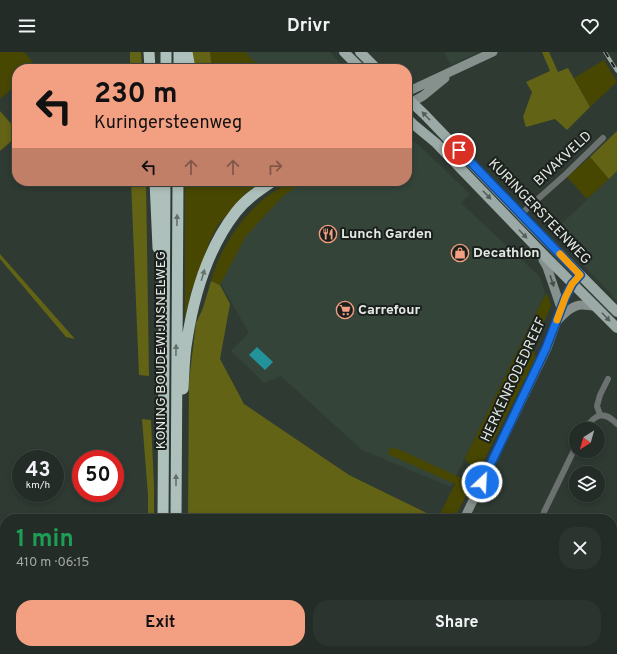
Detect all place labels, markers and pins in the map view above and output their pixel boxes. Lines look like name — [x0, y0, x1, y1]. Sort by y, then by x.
pin — [442, 133, 476, 167]
restaurant icon: Lunch Garden — [318, 224, 338, 244]
place label: Lunch Garden — [341, 226, 432, 243]
shop icon: Decathlon — [450, 243, 470, 263]
place label: Decathlon — [473, 245, 540, 262]
supermarket icon: Carrefour — [335, 300, 355, 320]
place label: Carrefour — [358, 302, 421, 319]

